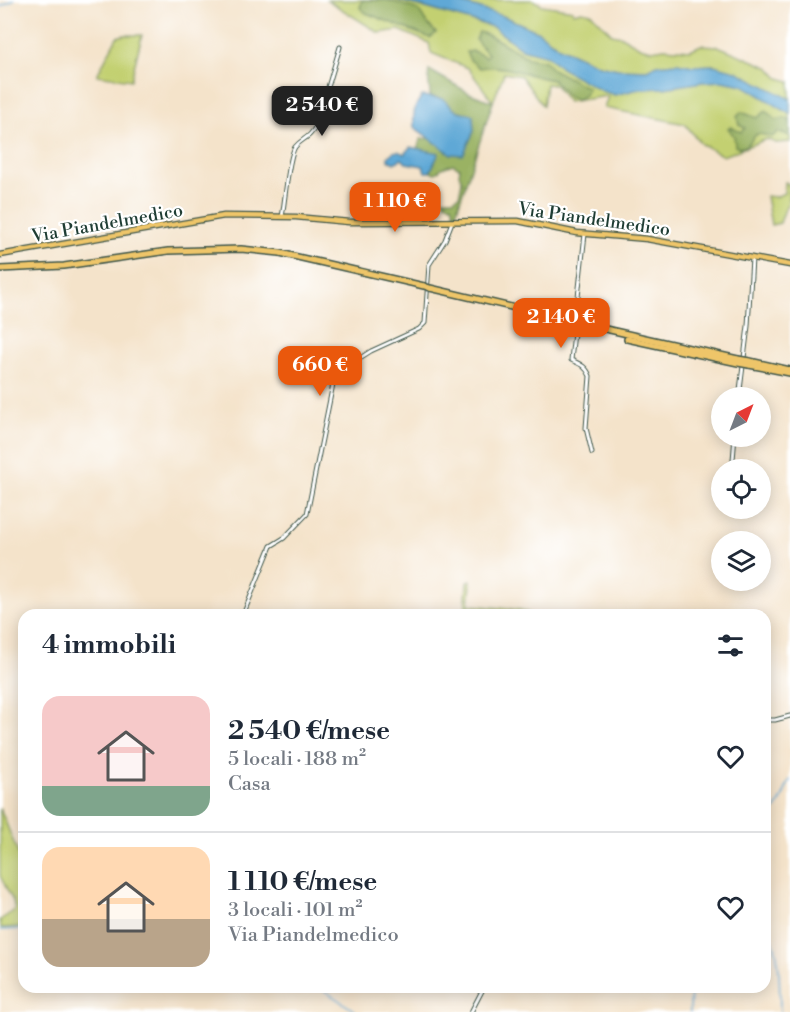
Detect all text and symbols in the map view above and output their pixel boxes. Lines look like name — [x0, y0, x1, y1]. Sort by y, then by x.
pin: 2 540 € — [267, 86, 377, 137]
text: 2 540 € — [286, 93, 358, 118]
pin: 1 110 € — [340, 182, 450, 233]
text: 1 110 € — [364, 189, 426, 214]
street label: Via Piandelmedico — [515, 197, 672, 242]
street label: Via Piandelmedico — [28, 199, 185, 248]
pin: 2 140 € — [506, 298, 616, 349]
text: 2 140 € — [527, 305, 595, 330]
pin: 660 € — [278, 346, 362, 397]
text: 660 € — [292, 353, 348, 378]
north arrow — [711, 387, 771, 447]
map controls — [711, 387, 771, 591]
button: locate — [711, 459, 771, 519]
button: layers — [711, 531, 771, 591]
text: 4 immobili — [42, 629, 176, 661]
icon: filters — [714, 629, 747, 662]
text: 2 540 €/mese — [228, 715, 390, 747]
icon: home — [90, 720, 162, 792]
icon: heart — [714, 740, 747, 773]
text: 5 locali · 188 m² — [228, 747, 366, 772]
text: Casa — [228, 772, 271, 797]
text: 1 110 €/mese — [228, 866, 377, 898]
icon: home — [90, 871, 162, 943]
icon: heart — [714, 891, 747, 924]
text: 3 locali · 101 m² — [228, 898, 362, 923]
text: Via Piandelmedico — [228, 923, 399, 948]

